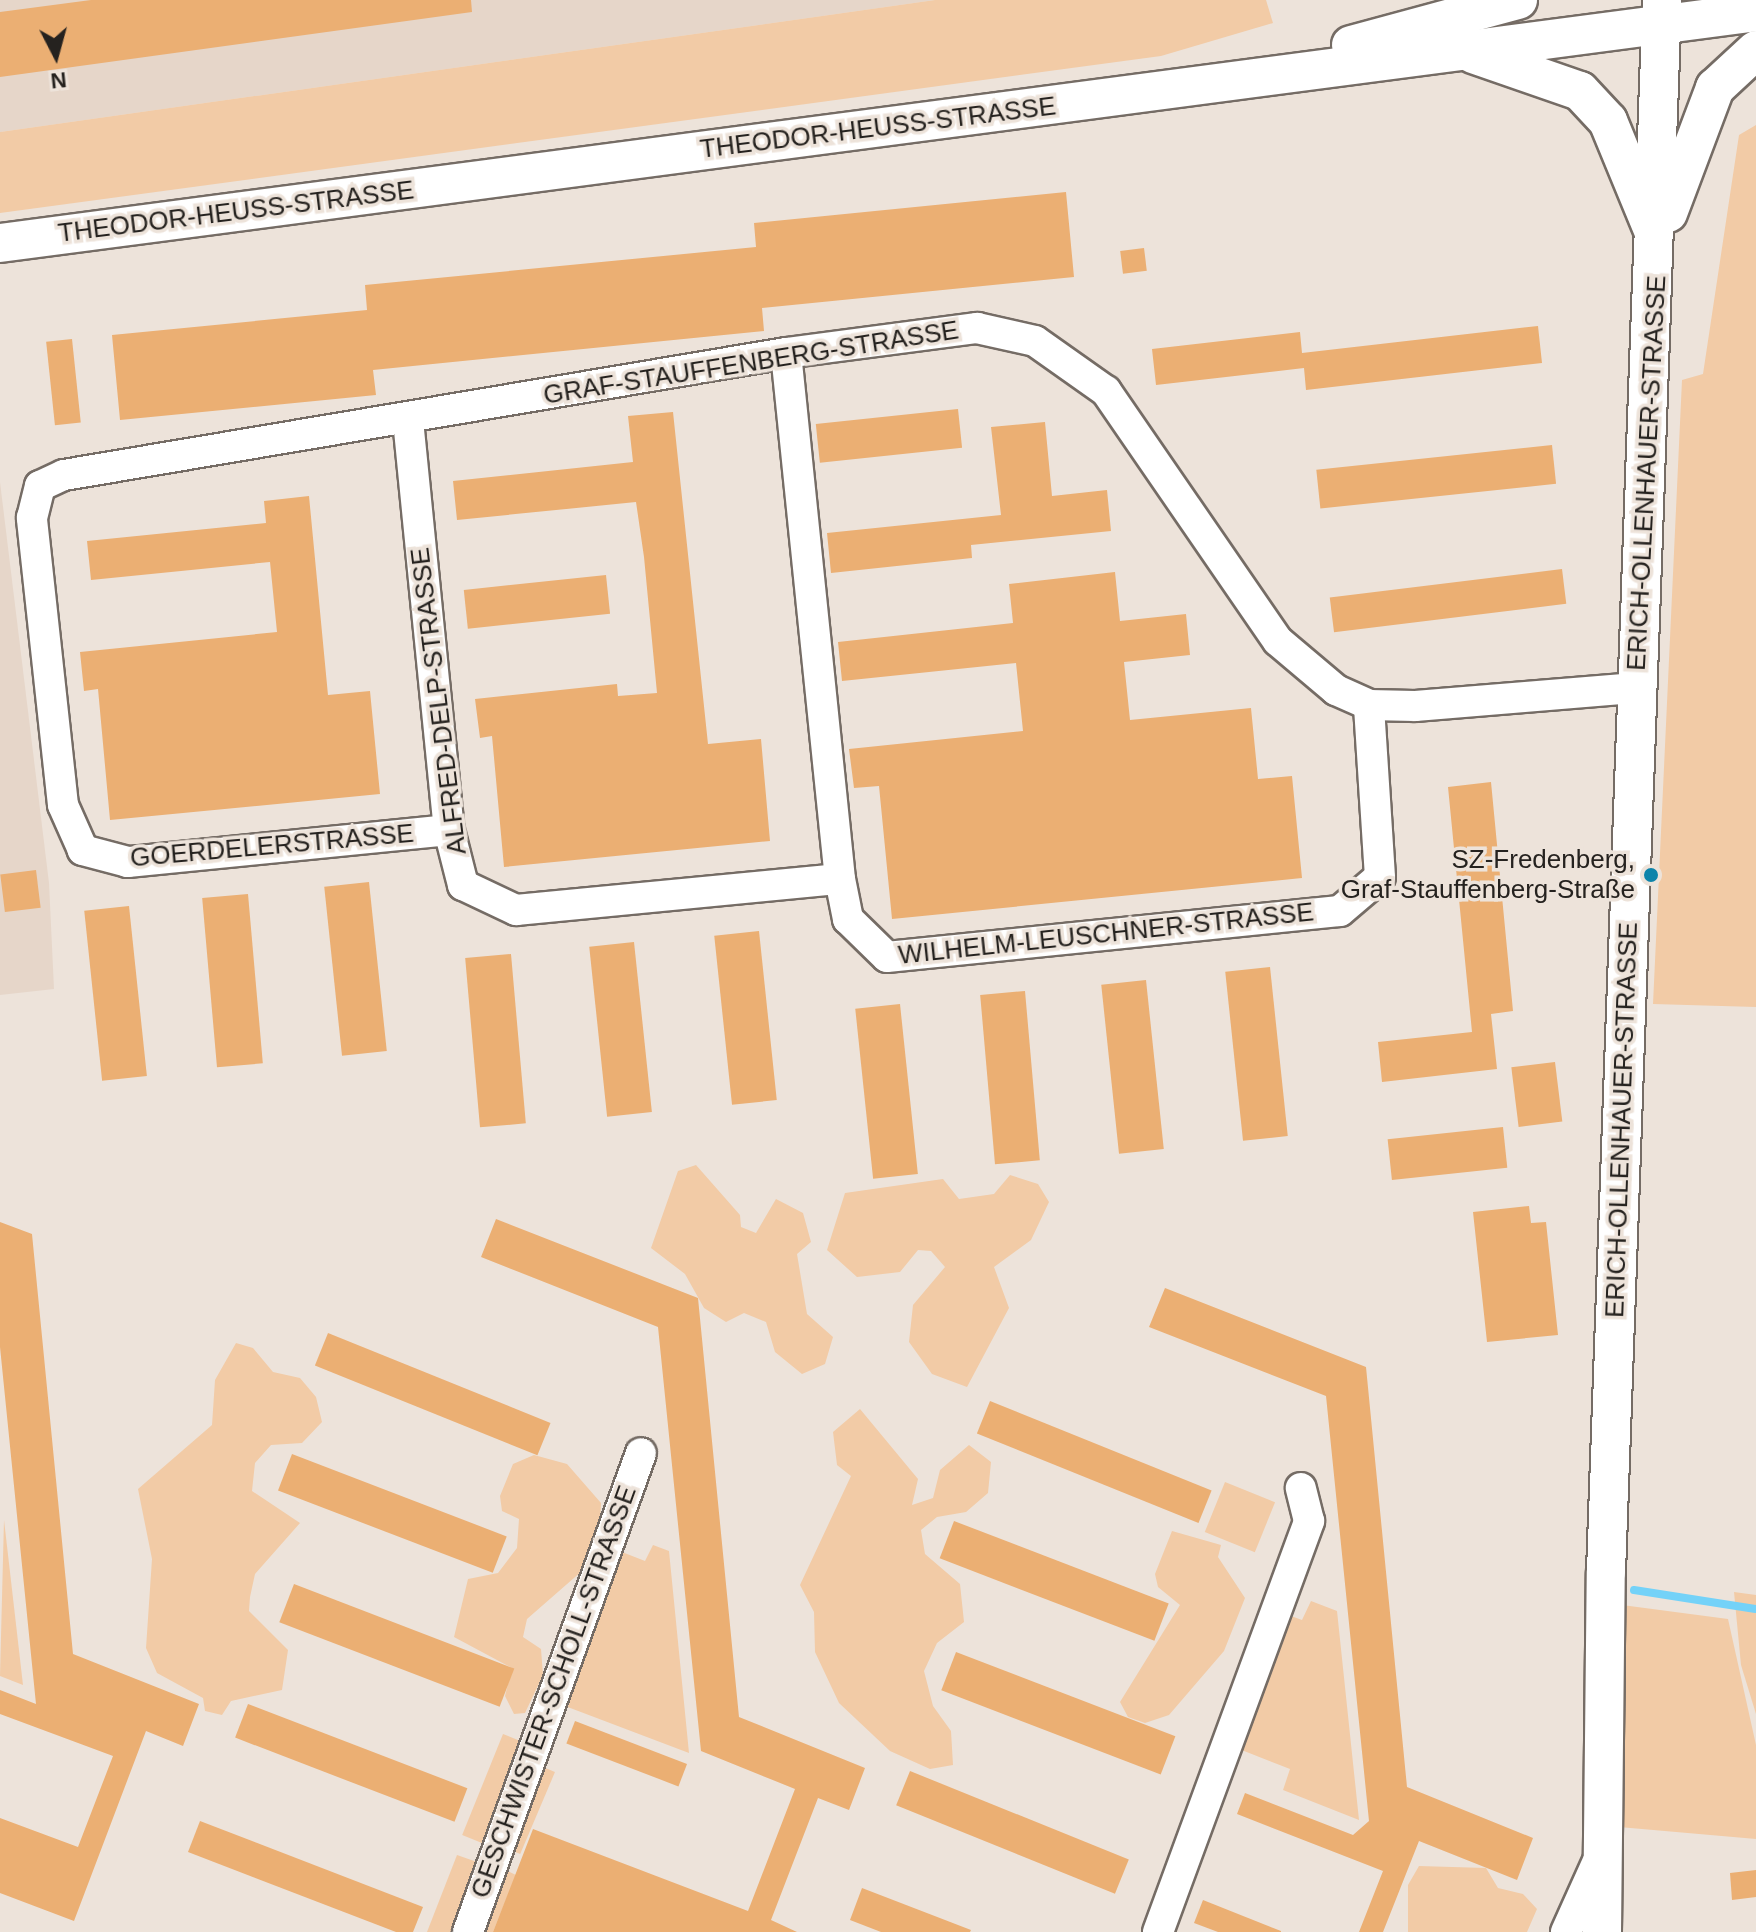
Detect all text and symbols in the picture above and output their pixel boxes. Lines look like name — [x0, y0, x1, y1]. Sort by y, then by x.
north arrow — [16, 16, 96, 96]
text: N — [49, 67, 68, 94]
street label: THEODOR-HEUSS-STRASSE — [698, 91, 1058, 165]
street label: THEODOR-HEUSS-STRASSE — [56, 175, 416, 249]
street label: ERICH-OLLENHAUER-STRASSE — [1621, 275, 1673, 671]
street label: GRAF-STAUFFENBERG-STRASSE — [541, 315, 961, 411]
street label: ALFRED-DELP-STRASSE — [405, 546, 473, 856]
street label: GOERDELERSTRASSE — [129, 818, 415, 874]
place label: SZ-Fredenberg, Graf-Stauffenberg-Straße — [1341, 844, 1635, 906]
marker: SZ-Fredenberg, Graf-Stauffenberg-Straße — [1642, 866, 1660, 884]
street label: WILHELM-LEUSCHNER-STRASSE — [897, 897, 1315, 971]
street label: ERICH-OLLENHAUER-STRASSE — [1600, 922, 1644, 1318]
street label: GESCHWISTER-SCHOLL-STRASSE — [465, 1482, 643, 1902]

